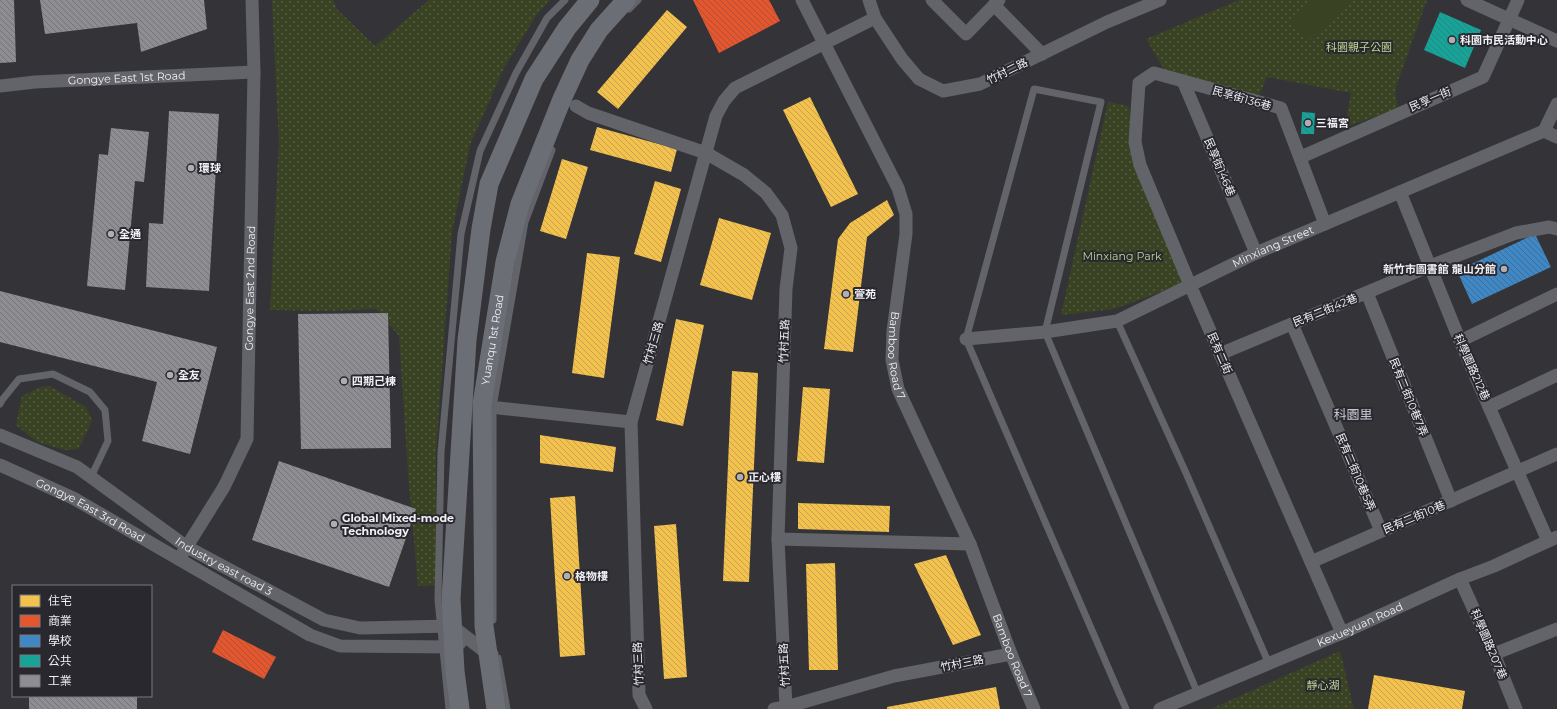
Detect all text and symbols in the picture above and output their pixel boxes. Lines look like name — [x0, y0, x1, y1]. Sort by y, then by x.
place label: 科園市民活動中心 — [1460, 33, 1548, 47]
marker: 科園市民活動中心 — [1447, 35, 1457, 45]
park label: 科園親子公園 — [1326, 40, 1392, 54]
street label: 竹村二路 — [984, 55, 1030, 87]
street label: Gongye East 1st Road — [68, 68, 186, 87]
street label: 民享街136巷 — [1211, 83, 1273, 113]
street label: 民享一街 — [1407, 84, 1453, 114]
place label: 三福宮 — [1316, 116, 1349, 130]
marker: 三福宮 — [1303, 118, 1313, 128]
street label: 民享街146巷 — [1201, 136, 1239, 198]
place label: 環球 — [199, 161, 221, 175]
marker: 環球 — [186, 163, 196, 173]
street label: Minxiang Street — [1230, 222, 1316, 271]
street label: Gongye East 2nd Road — [242, 225, 258, 351]
place label: 全通 — [119, 227, 141, 241]
marker: 全通 — [106, 229, 116, 239]
park label: Minxiang Park — [1082, 249, 1162, 263]
place label: 新竹市圖書館 龍山分館 — [1383, 262, 1496, 276]
marker: 新竹市圖書館 龍山分館 — [1499, 264, 1509, 274]
place label: 萱苑 — [854, 287, 876, 301]
marker: 萱苑 — [841, 289, 851, 299]
street label: 民有二街42巷 — [1291, 291, 1359, 329]
street label: Yuanqu 1st Road — [478, 294, 507, 386]
street label: Bamboo Road 7 — [885, 311, 909, 402]
street label: 竹村五路 — [776, 319, 792, 363]
street label: 竹村三路 — [640, 320, 666, 366]
street label: 民有二街 — [1205, 330, 1235, 376]
street label: 科學園路212巷 — [1451, 332, 1493, 402]
street label: 民有二街10巷7弄 — [1387, 356, 1431, 438]
place label: 全友 — [178, 368, 200, 382]
marker: 全友 — [165, 370, 175, 380]
place label: 四期己棟 — [352, 374, 396, 388]
marker: 四期己棟 — [339, 376, 349, 386]
district label: 科園里 — [1333, 406, 1373, 422]
street label: 民有二街10巷5弄 — [1333, 431, 1379, 513]
place label: 正心樓 — [748, 470, 781, 484]
marker: 正心樓 — [735, 472, 745, 482]
street label: Gongye East 3rd Road — [34, 475, 147, 545]
street label: 民有二街10巷 — [1381, 498, 1447, 536]
place label: Global Mixed-mode Technology — [342, 511, 454, 538]
marker: Global Mixed-mode Technology — [329, 519, 339, 529]
street label: Industry east road 3 — [173, 534, 275, 598]
place label: 格物樓 — [575, 569, 608, 583]
marker: 格物樓 — [562, 571, 572, 581]
legend — [12, 585, 152, 697]
text: 住宅 — [48, 593, 72, 608]
street label: Kexueyuan Road — [1315, 599, 1405, 650]
street label: 科學園路207巷 — [1468, 607, 1510, 681]
street label: Bamboo Road 7 — [990, 612, 1035, 699]
text: 商業 — [48, 613, 72, 628]
text: 學校 — [48, 633, 72, 648]
street label: 竹村三路 — [630, 642, 646, 686]
street label: 竹村五路 — [776, 643, 792, 687]
street label: 竹村三路 — [939, 652, 985, 674]
text: 公共 — [48, 653, 72, 668]
text: 工業 — [48, 673, 72, 688]
park label: 靜心湖 — [1307, 678, 1340, 692]

